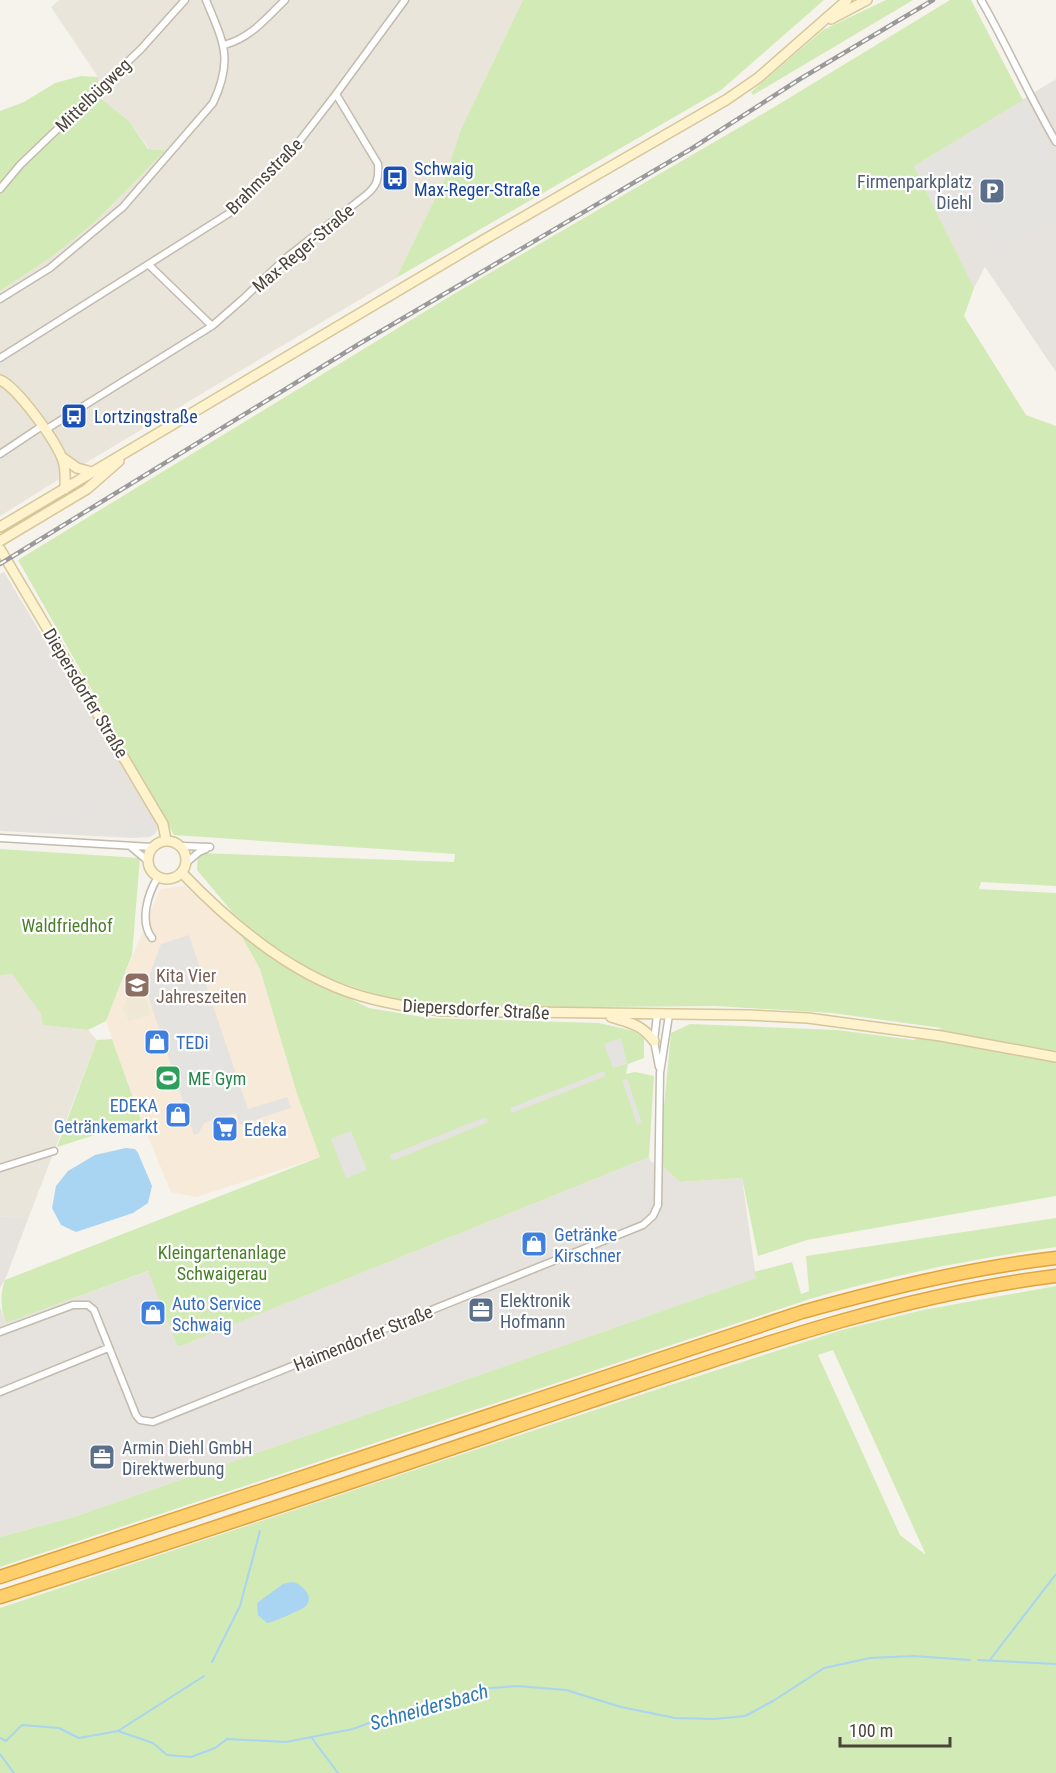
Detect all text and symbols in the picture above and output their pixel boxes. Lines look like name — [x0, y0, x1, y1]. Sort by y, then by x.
street label: Mittelbügweg — [51, 54, 135, 136]
street label: Brahmsstraße — [222, 134, 306, 218]
place label: Schwaig Max-Reger-Straße — [414, 158, 540, 200]
bus stop icon: Schwaig Max-Reger-Straße — [380, 163, 410, 193]
place label: Firmenparkplatz Diehl — [857, 171, 972, 213]
parking icon: Firmenparkplatz Diehl — [977, 176, 1007, 206]
street label: Max-Reger-Straße — [248, 199, 358, 297]
bus stop icon: Lortzingstraße — [59, 401, 89, 431]
place label: Lortzingstraße — [94, 406, 198, 427]
street label: Diepersdorfer Straße — [39, 624, 133, 762]
park label: Waldfriedhof — [21, 915, 113, 936]
place label: Kita Vier Jahreszeiten — [156, 965, 247, 1007]
school or university icon: Kita Vier Jahreszeiten — [122, 970, 152, 1000]
street label: Diepersdorfer Straße — [402, 995, 550, 1023]
shop icon: TEDi — [142, 1027, 172, 1057]
place label: TEDi — [176, 1032, 209, 1053]
sports icon: ME Gym — [153, 1063, 183, 1093]
place label: ME Gym — [188, 1068, 246, 1089]
place label: EDEKA Getränkemarkt — [54, 1095, 159, 1137]
shop icon: EDEKA Getränkemarkt — [163, 1100, 193, 1130]
supermarket icon: Edeka — [210, 1114, 240, 1144]
place label: Edeka — [244, 1119, 287, 1140]
place label: Getränke Kirschner — [554, 1224, 622, 1266]
shop icon: Getränke Kirschner — [519, 1229, 549, 1259]
park label: Kleingartenanlage Schwaigerau — [158, 1242, 286, 1284]
place label: Elektronik Hofmann — [500, 1290, 570, 1332]
place label: Auto Service Schwaig — [172, 1293, 261, 1335]
office icon: Elektronik Hofmann — [466, 1295, 496, 1325]
shop icon: Auto Service Schwaig — [138, 1298, 168, 1328]
street label: Haimendorfer Straße — [290, 1301, 436, 1375]
place label: Armin Diehl GmbH Direktwerbung — [122, 1437, 252, 1479]
office icon: Armin Diehl GmbH Direktwerbung — [87, 1442, 117, 1472]
water label: Schneidersbach — [367, 1679, 491, 1735]
scale bar — [840, 1710, 950, 1748]
text: 100 m — [849, 1720, 893, 1741]

